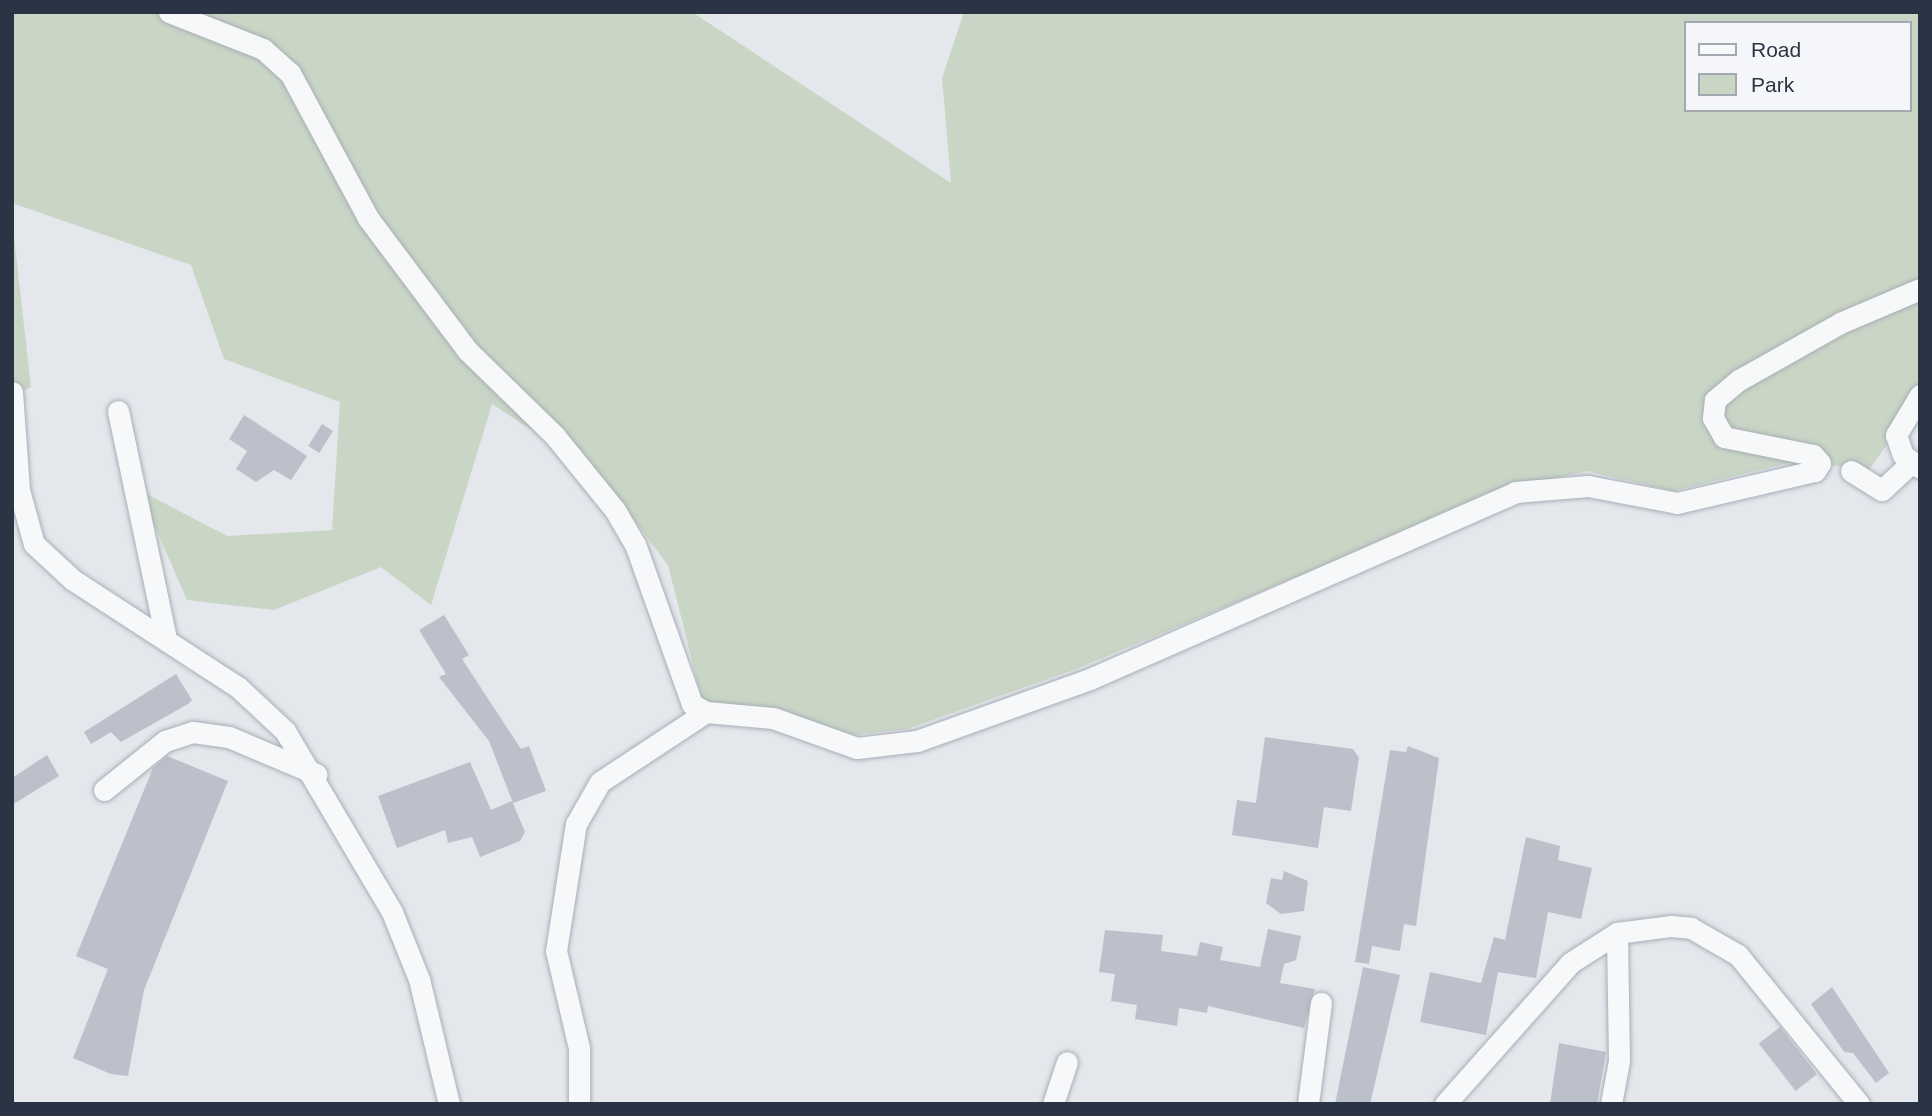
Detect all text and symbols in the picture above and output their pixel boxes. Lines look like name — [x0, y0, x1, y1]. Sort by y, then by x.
legend — [1684, 21, 1911, 112]
text: Road — [1751, 38, 1801, 61]
text: Park — [1751, 73, 1794, 96]

